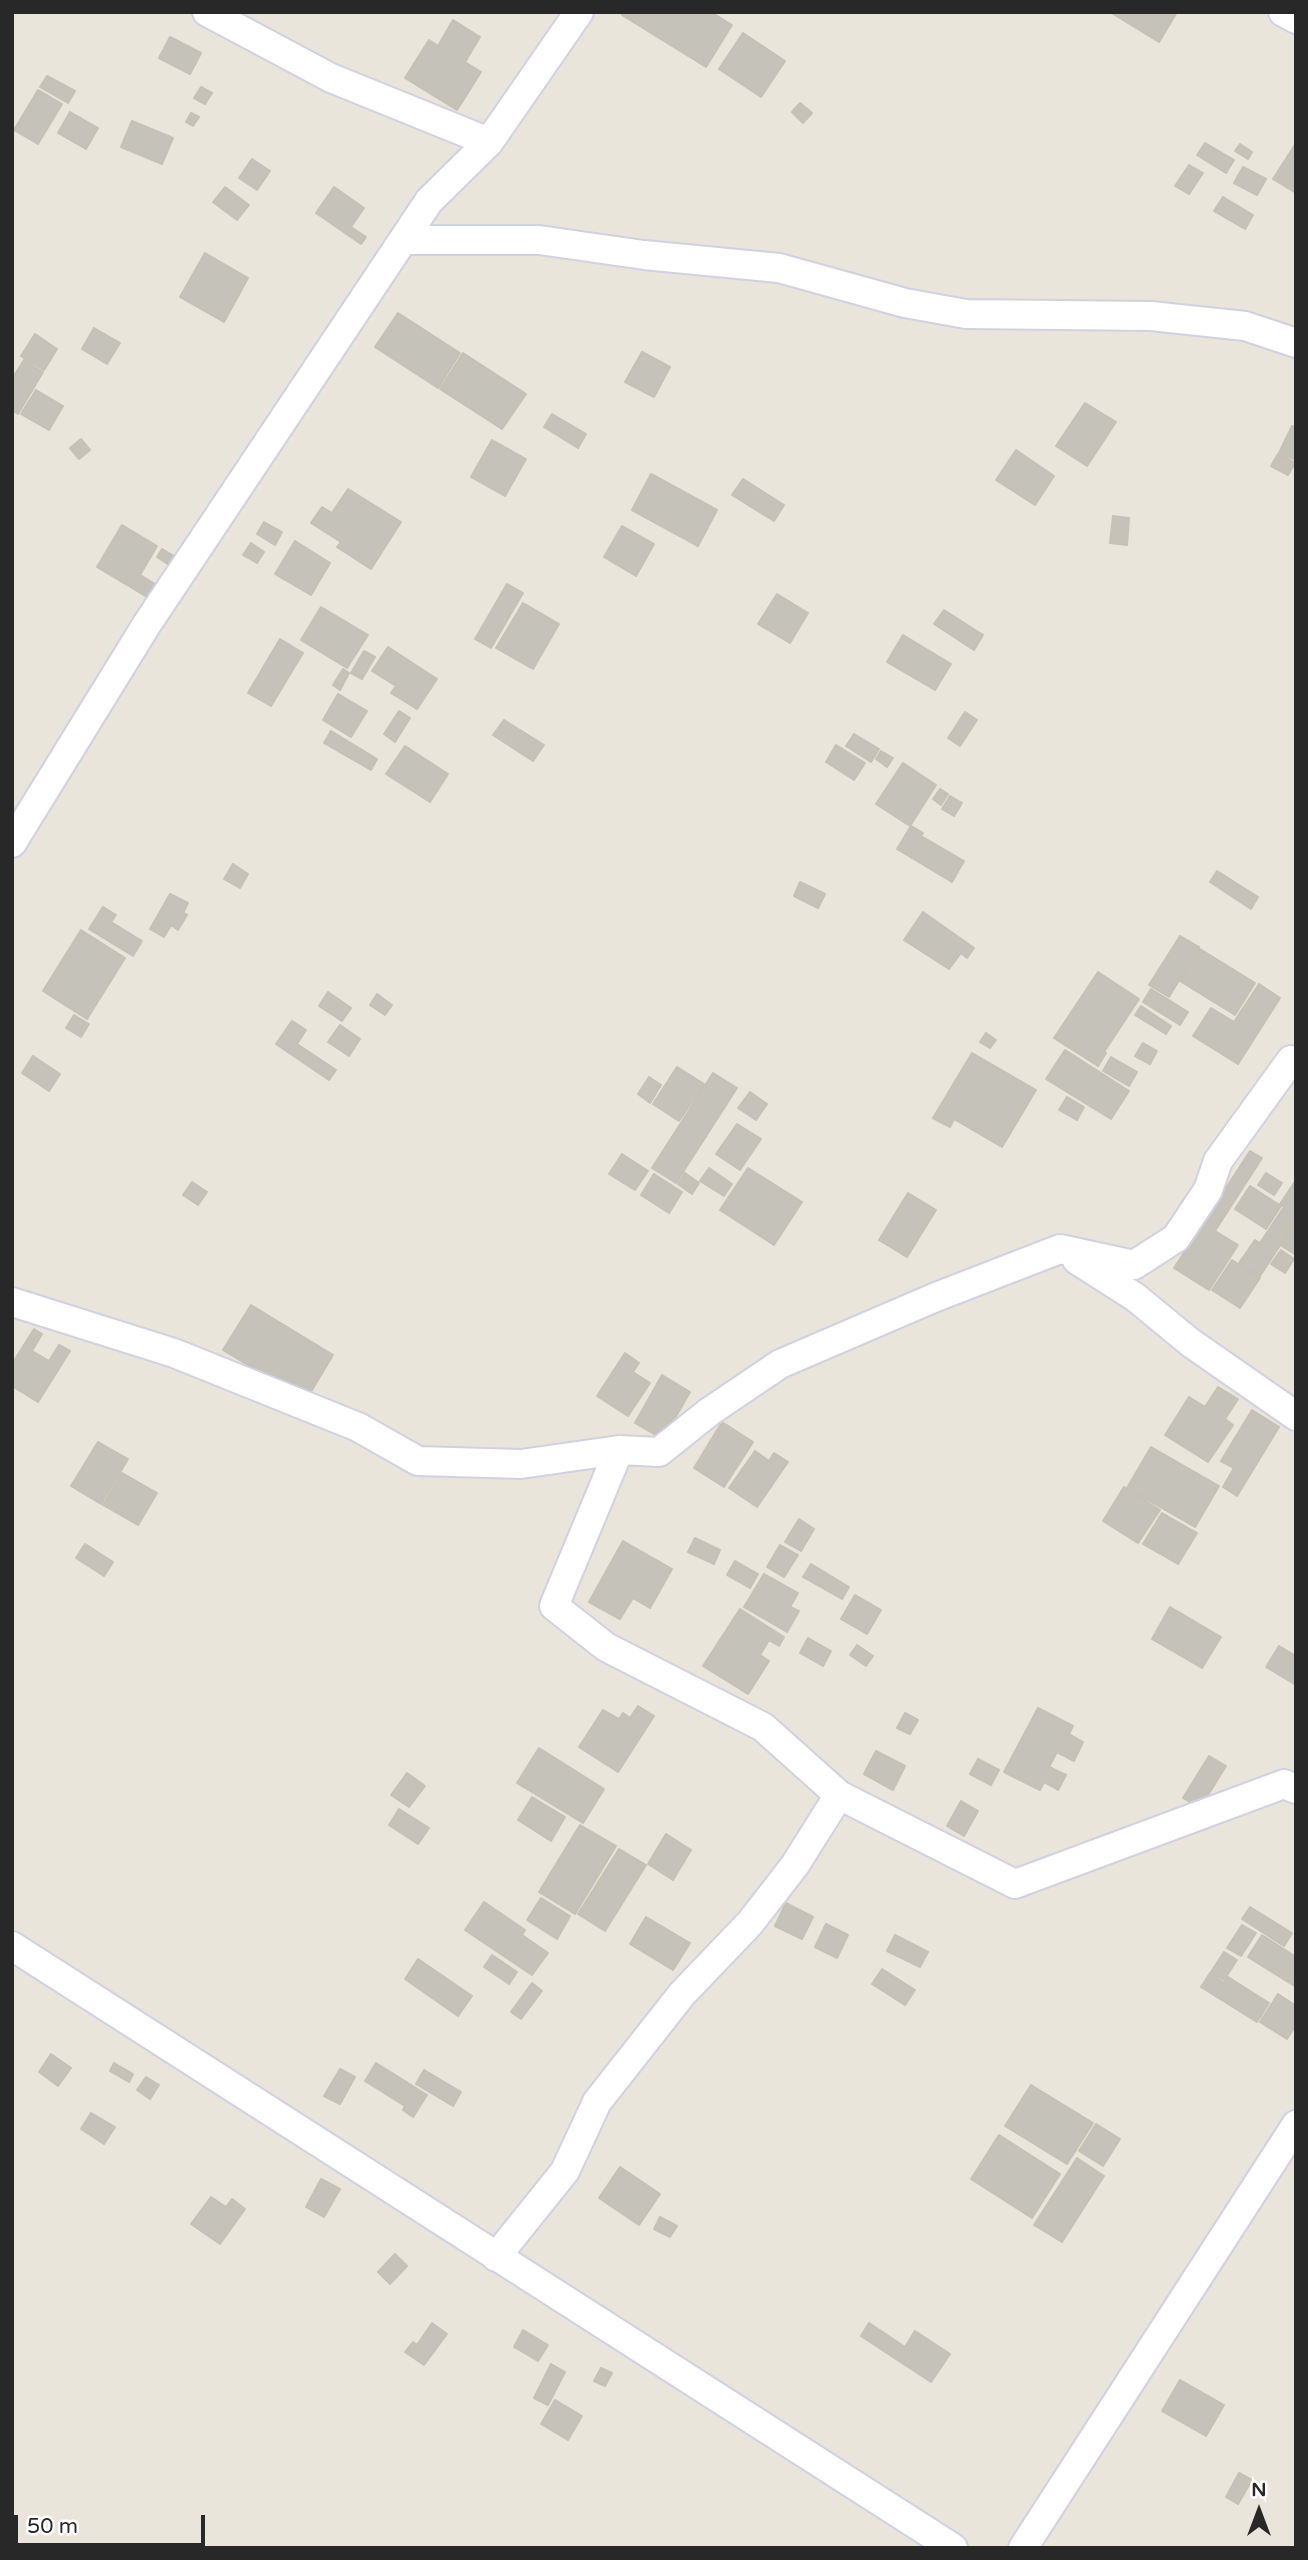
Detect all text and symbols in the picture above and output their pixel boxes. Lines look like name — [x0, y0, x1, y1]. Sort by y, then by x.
north arrow — [1224, 2476, 1294, 2546]
text: N — [1251, 2479, 1267, 2501]
scale bar — [18, 2500, 208, 2544]
text: 50 m — [27, 2514, 78, 2539]

